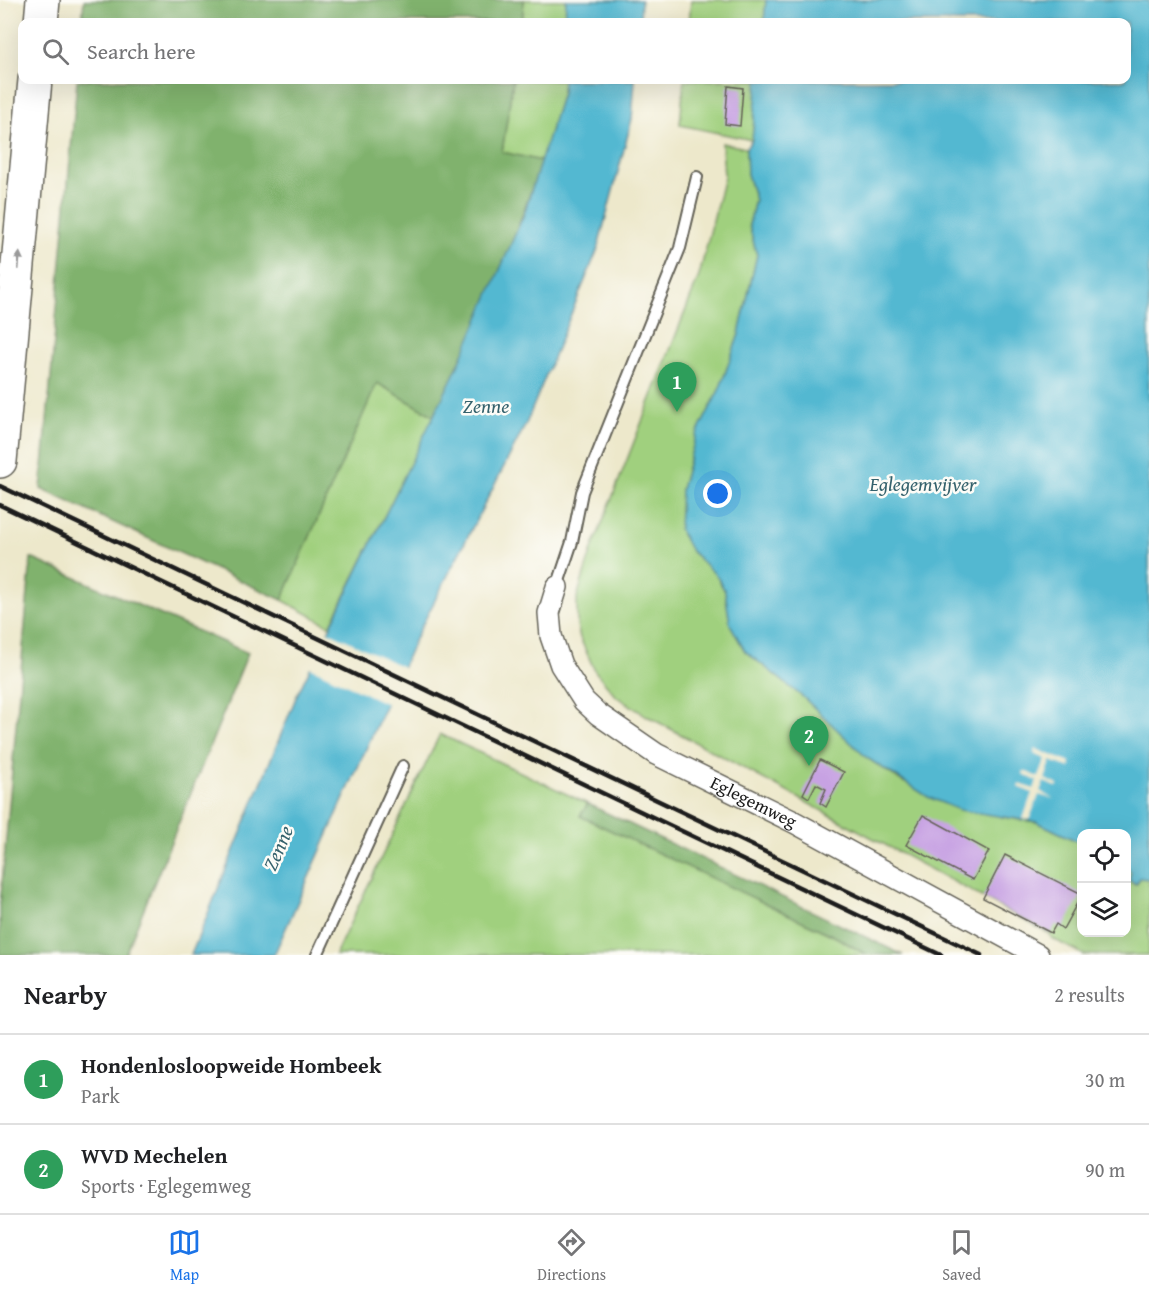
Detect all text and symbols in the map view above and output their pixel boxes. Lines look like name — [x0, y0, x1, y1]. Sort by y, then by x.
search box — [18, 18, 1131, 84]
icon: search — [39, 35, 72, 68]
text: Search here — [87, 35, 196, 67]
one-way arrow — [14, 251, 24, 270]
pin: 1 — [658, 362, 696, 412]
water label: Zenne — [463, 391, 509, 420]
water label: Eglegemvijver — [868, 469, 977, 498]
your location — [703, 479, 732, 508]
pin: 2 — [790, 716, 828, 766]
street label: Eglegemweg — [706, 769, 802, 834]
water label: Zenne — [255, 821, 300, 875]
map controls — [1077, 829, 1131, 937]
button: locate — [1077, 829, 1131, 883]
button: layers — [1077, 883, 1131, 937]
text: Nearby — [24, 975, 107, 1014]
text: 2 results — [1054, 980, 1125, 1009]
text: Hondenlosloopweide Hombeek — [81, 1049, 381, 1081]
text: 1 — [38, 1065, 49, 1094]
text: 30 m — [1085, 1065, 1125, 1094]
text: Park — [81, 1081, 120, 1110]
text: WVD Mechelen — [81, 1139, 228, 1171]
text: 2 — [38, 1155, 49, 1184]
text: 90 m — [1085, 1155, 1125, 1184]
text: Sports · Eglegemweg — [81, 1171, 251, 1200]
tab: Map — [168, 1226, 201, 1286]
tab: Directions — [537, 1226, 606, 1286]
tab: Saved — [942, 1226, 981, 1286]

